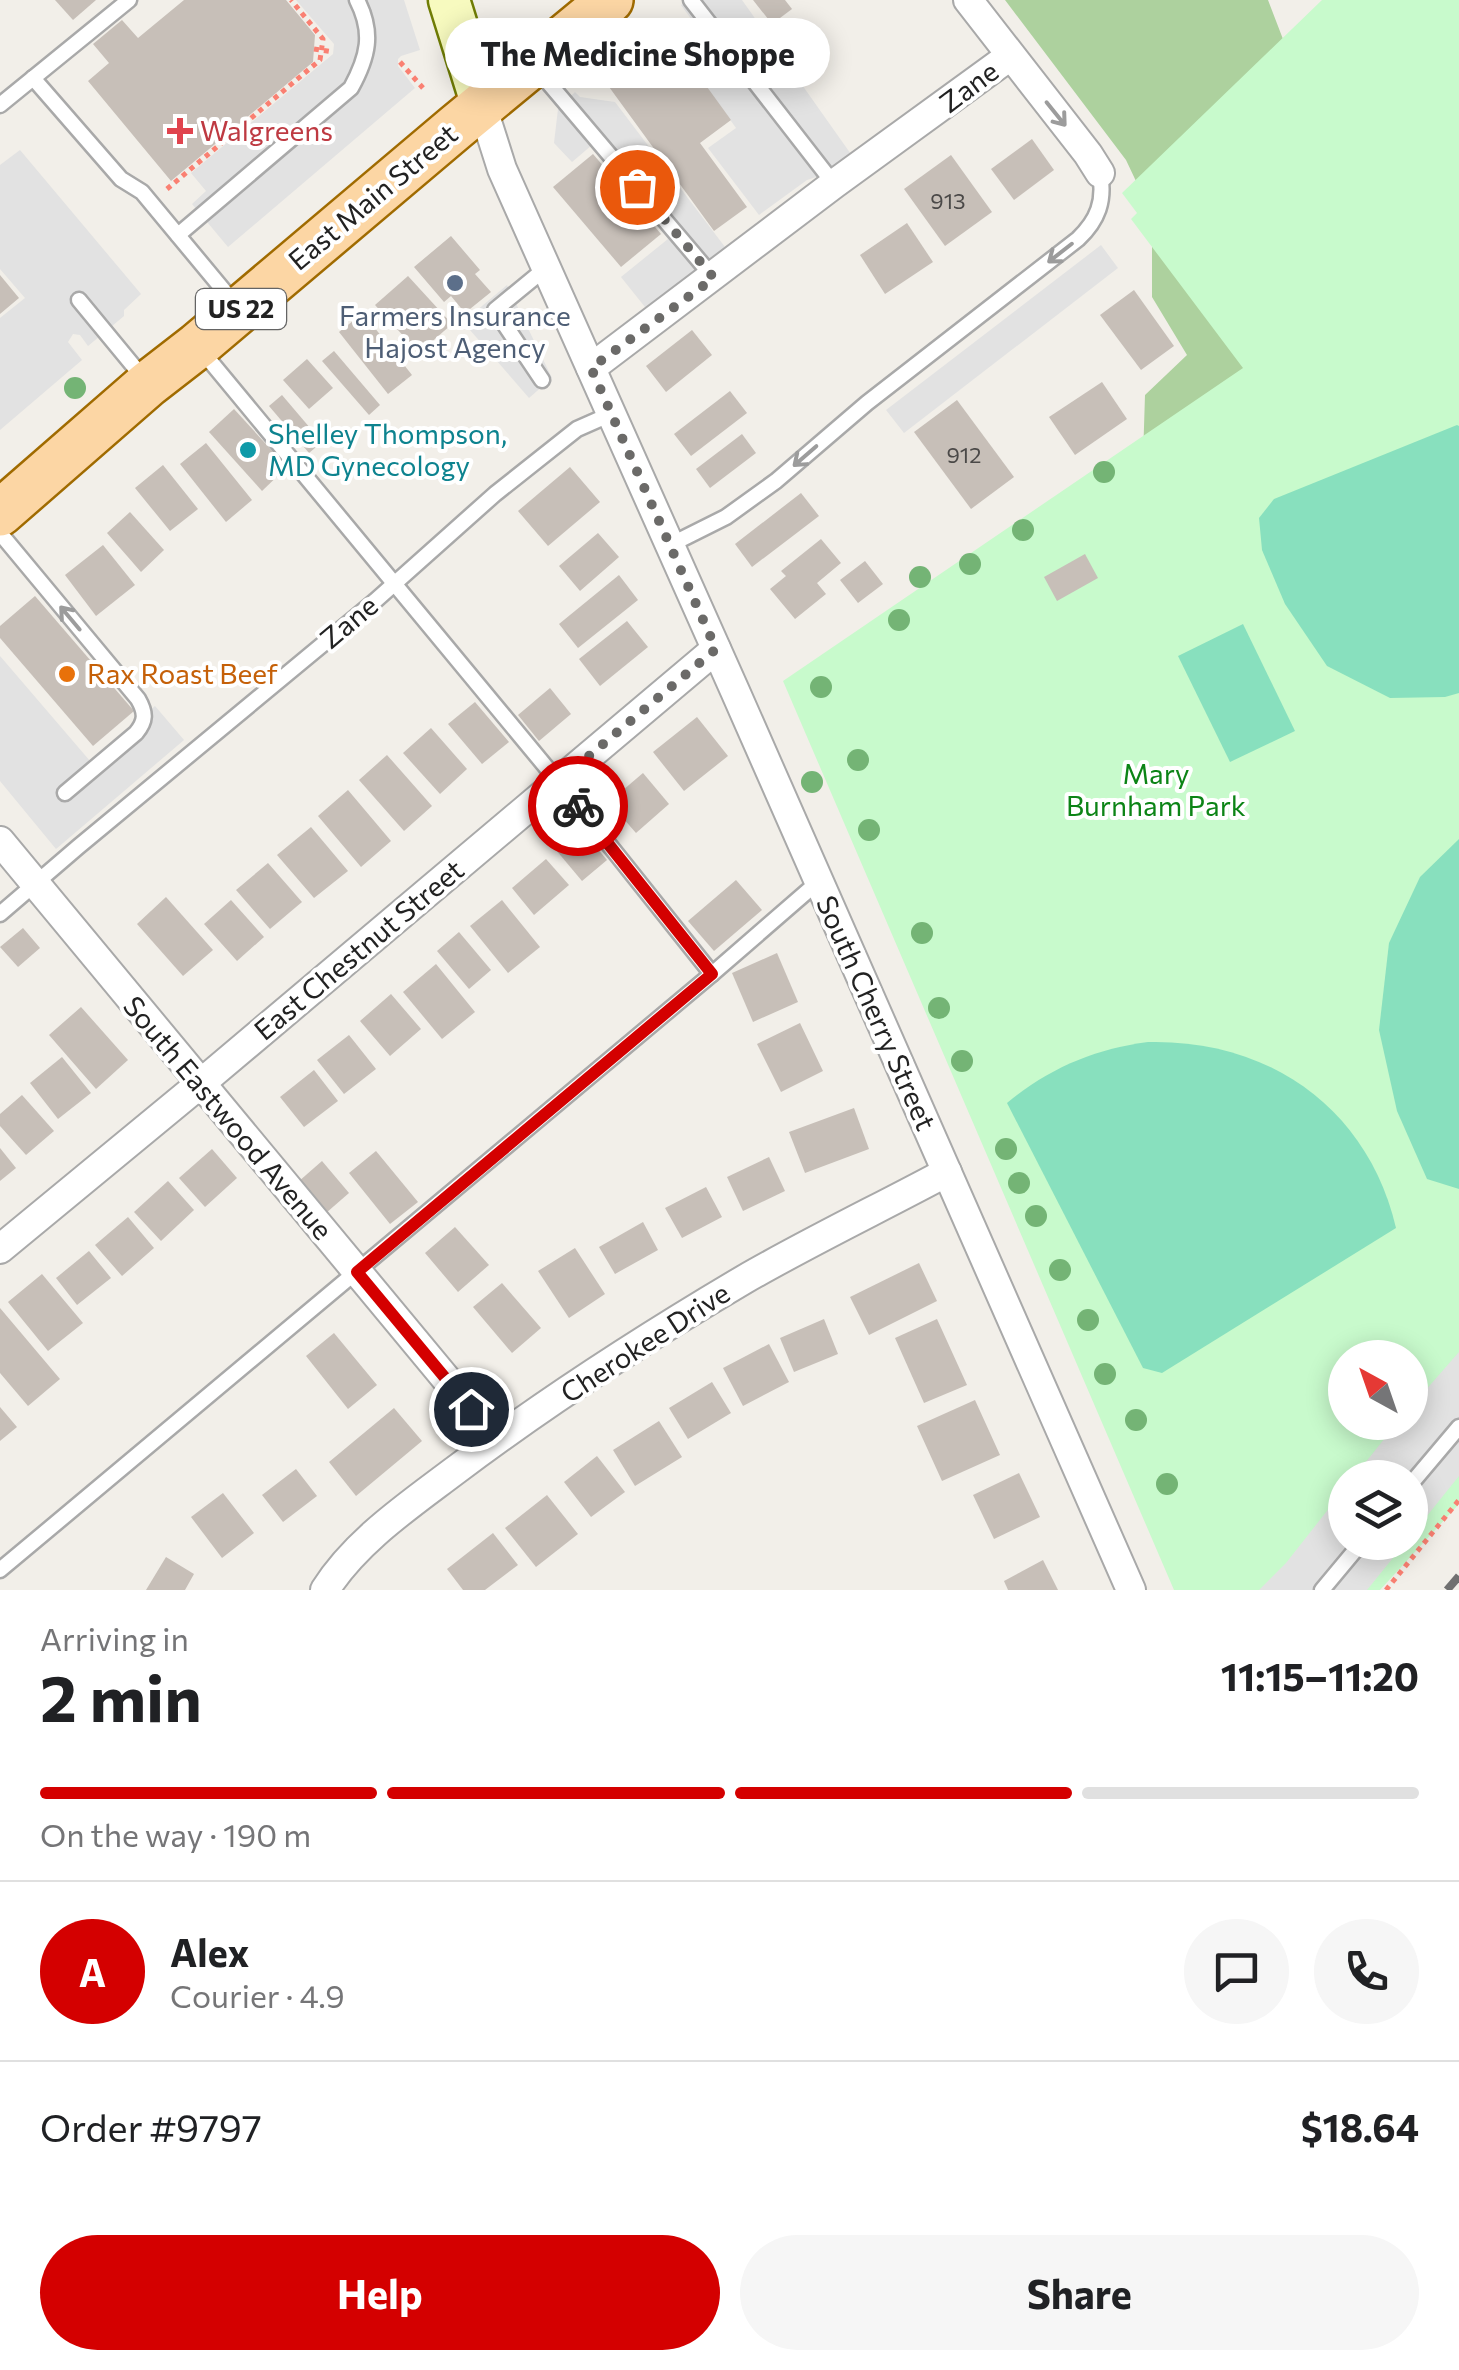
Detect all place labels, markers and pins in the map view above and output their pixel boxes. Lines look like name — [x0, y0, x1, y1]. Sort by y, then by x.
callout: The Medicine Shoppe — [444, 17, 830, 87]
place label: Walgreens — [200, 113, 333, 147]
marker: Walgreens — [169, 120, 191, 142]
pin — [595, 145, 680, 230]
marker: Farmers Insurance Hajost Agency — [444, 272, 466, 294]
place label: Farmers Insurance Hajost Agency — [339, 298, 571, 364]
place label: Shelley Thompson, MD Gynecology — [268, 416, 507, 482]
marker: Shelley Thompson, MD Gynecology — [237, 439, 259, 461]
place label: Rax Roast Beef — [87, 656, 278, 690]
marker: Rax Roast Beef — [56, 663, 78, 685]
pin — [429, 1367, 514, 1452]

